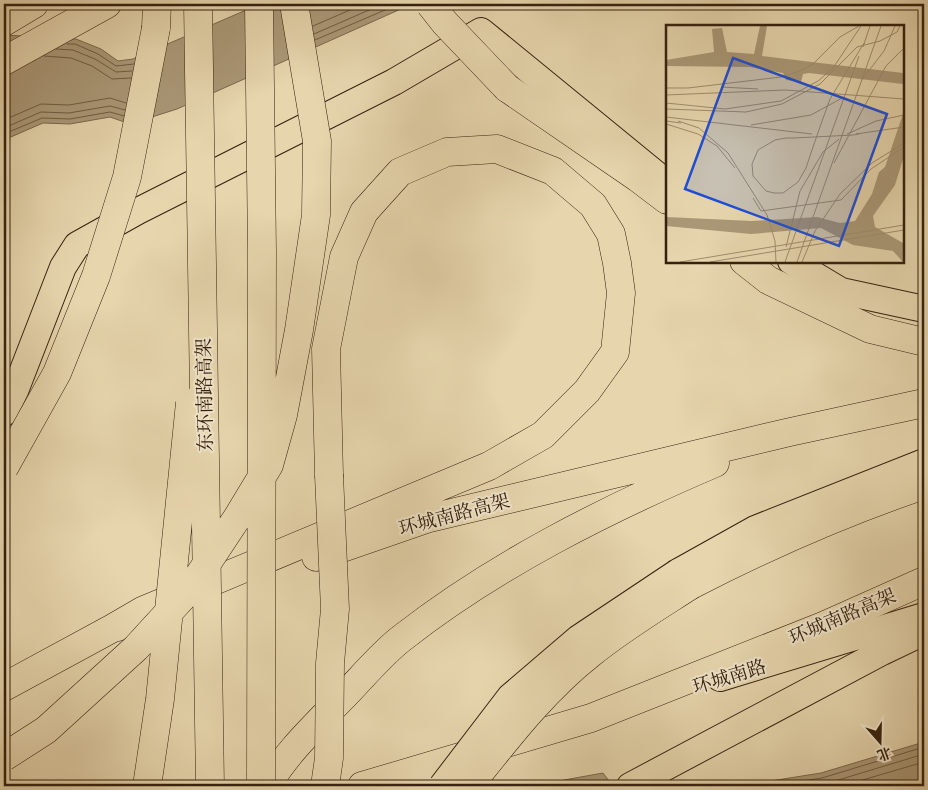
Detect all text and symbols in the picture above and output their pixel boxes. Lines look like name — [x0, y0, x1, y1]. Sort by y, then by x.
inset map — [666, 25, 903, 262]
street label: 东环南路高架 — [191, 338, 218, 452]
street label: 环城南路高架 — [396, 488, 512, 541]
street label: 环城南路高架 — [785, 583, 900, 650]
street label: 环城南路 — [689, 653, 769, 700]
north arrow — [856, 718, 906, 768]
text: 北 — [875, 743, 894, 765]

